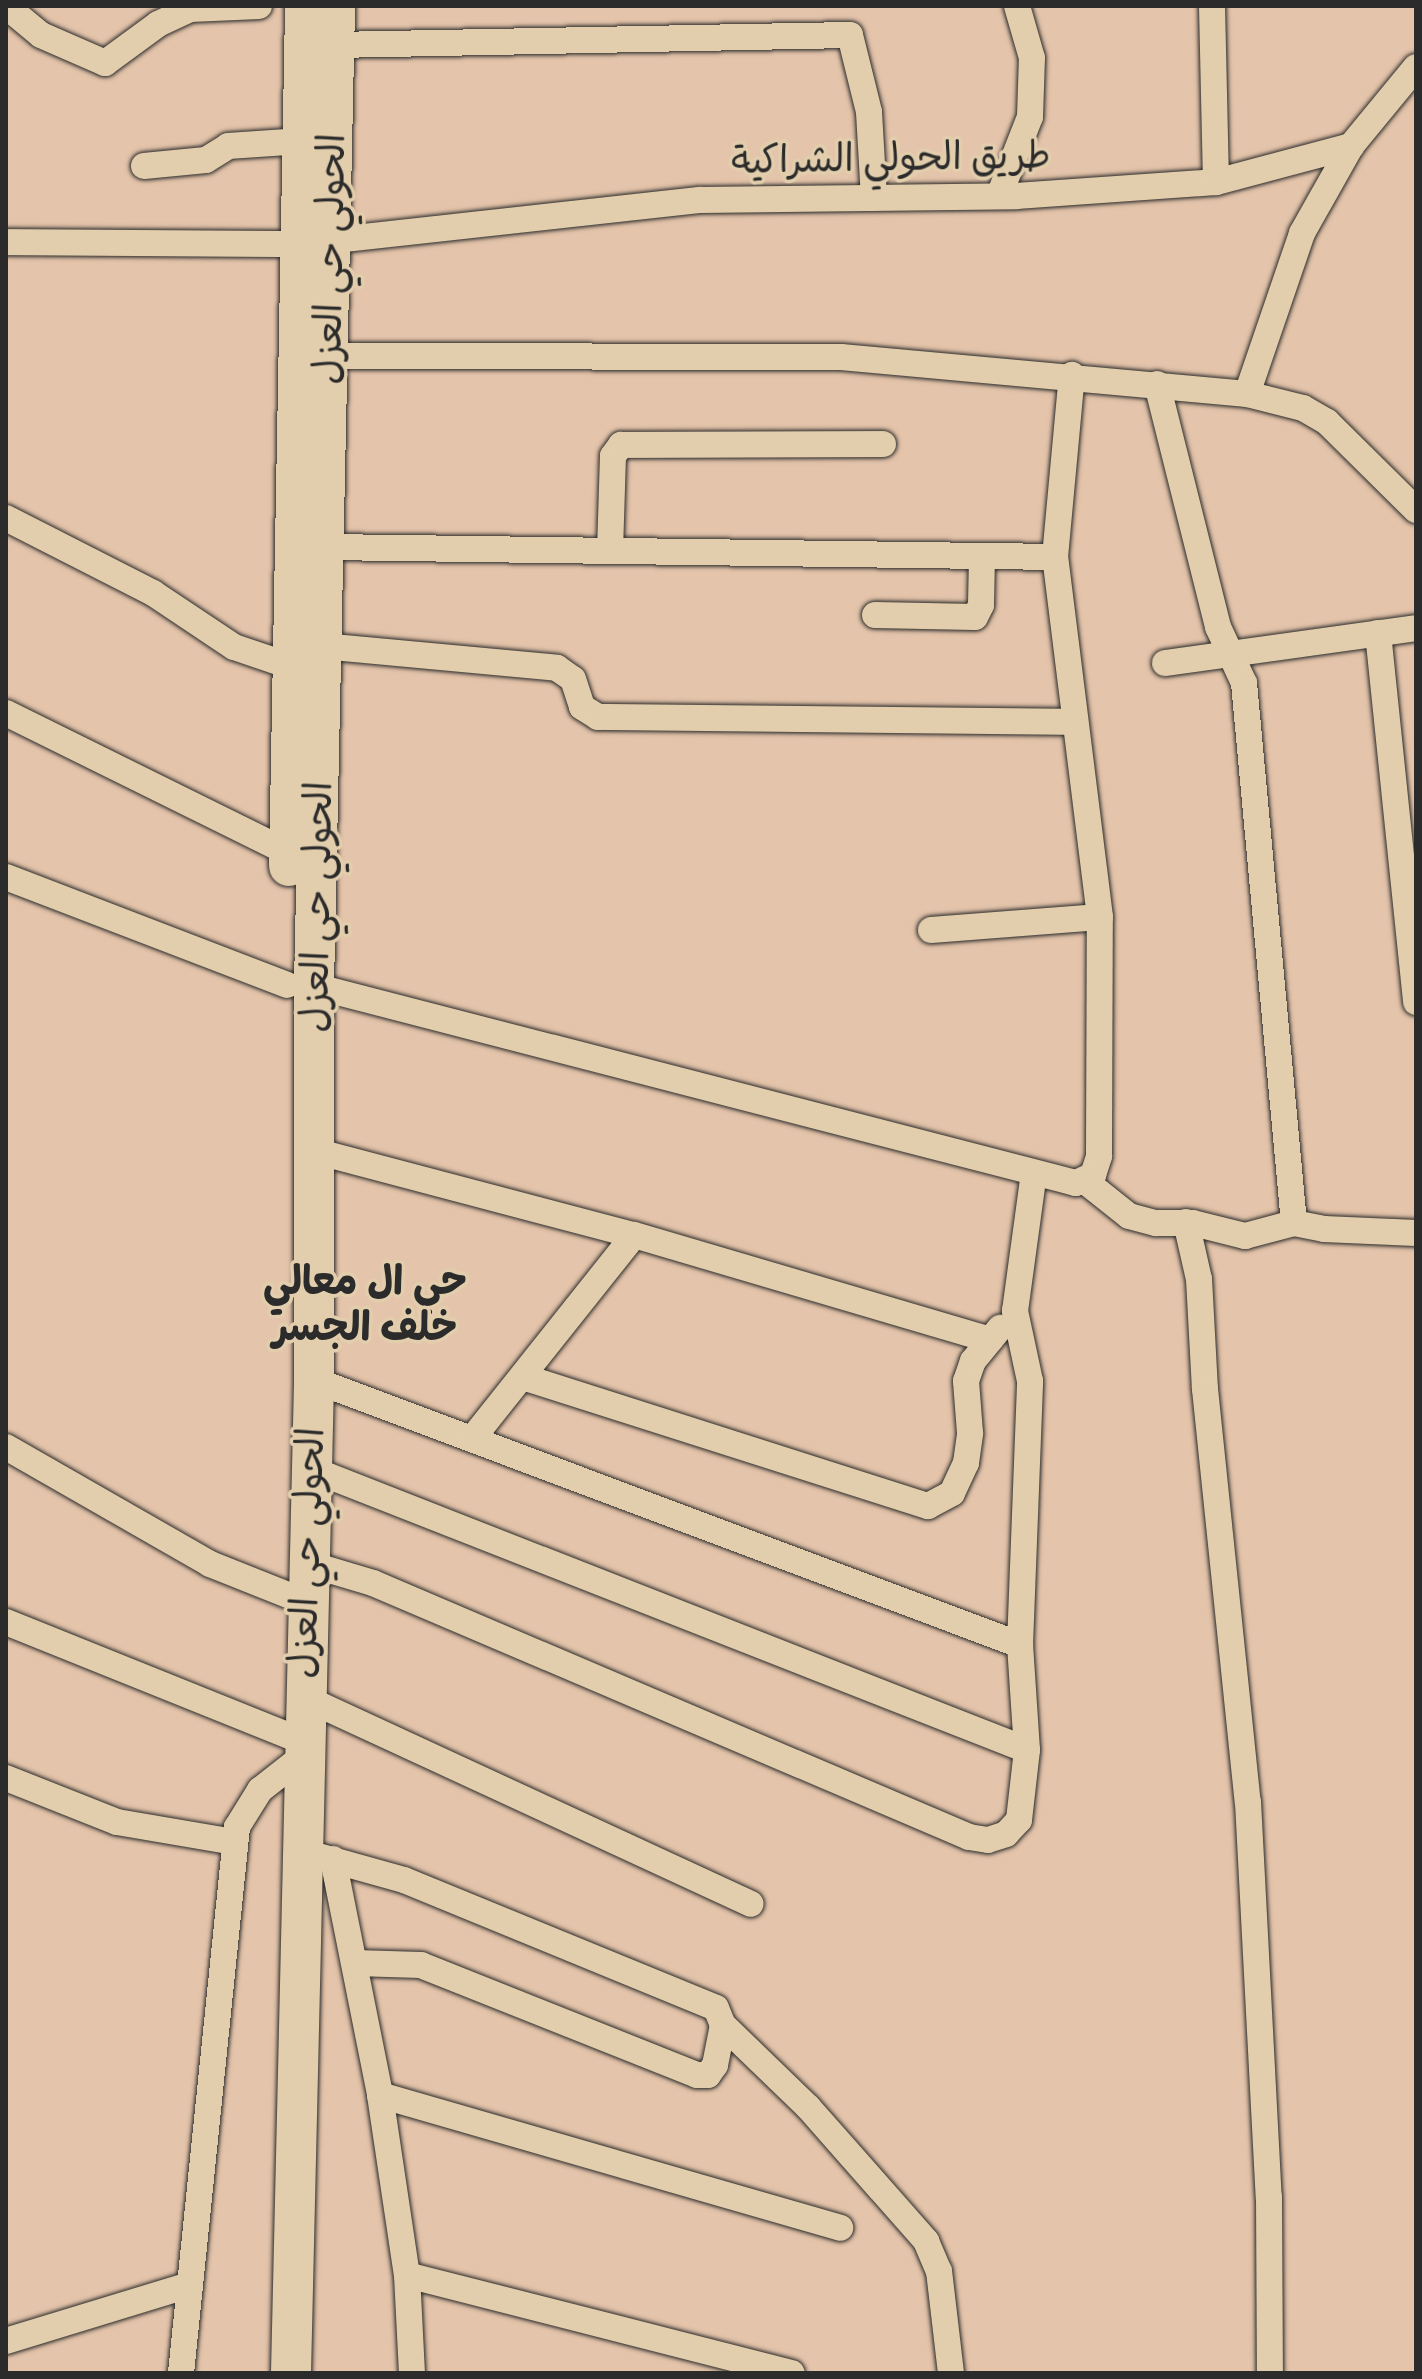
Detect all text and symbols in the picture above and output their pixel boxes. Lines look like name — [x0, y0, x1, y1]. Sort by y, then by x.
street label: طريق الحولي الشراكية — [731, 132, 1051, 184]
street label: الحولي حي العزل — [305, 133, 355, 385]
street label: الحولي حي العزل — [292, 781, 342, 1033]
district label: حي ال معالي خلف الجسر — [263, 1257, 467, 1351]
street label: الحولي حي العزل — [280, 1427, 334, 1679]

